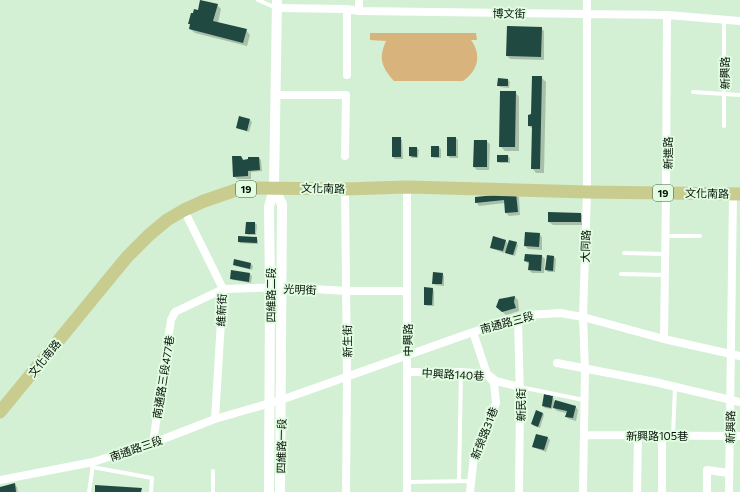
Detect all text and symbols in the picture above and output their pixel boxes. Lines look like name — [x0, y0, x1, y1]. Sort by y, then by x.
street label: 博文街 — [492, 6, 526, 20]
street label: 新興路 — [718, 57, 731, 90]
street label: 新進路 — [661, 137, 674, 170]
road number: 19 — [236, 181, 256, 197]
street label: 文化南路 — [301, 181, 345, 195]
road number: 19 — [653, 185, 673, 201]
street label: 文化南路 — [685, 186, 729, 200]
street label: 大同路 — [578, 229, 592, 263]
street label: 四維路二段 — [264, 268, 277, 323]
street label: 光明街 — [283, 282, 317, 296]
street label: 維新街 — [214, 293, 228, 327]
street label: 南通路三段 — [479, 309, 535, 335]
street label: 新生街 — [340, 324, 354, 358]
street label: 中興路 — [401, 324, 414, 357]
street label: 南通路三段477巷 — [150, 335, 176, 419]
street label: 文化南路 — [25, 337, 63, 379]
street label: 中興路140巷 — [421, 366, 485, 382]
street label: 新民街 — [514, 389, 527, 422]
street label: 新榮路31巷 — [468, 405, 500, 461]
street label: 新興路 — [723, 410, 737, 444]
street label: 四維路一段 — [274, 418, 288, 474]
street label: 新興路105巷 — [626, 429, 688, 442]
street label: 南通路三段 — [108, 433, 164, 463]

